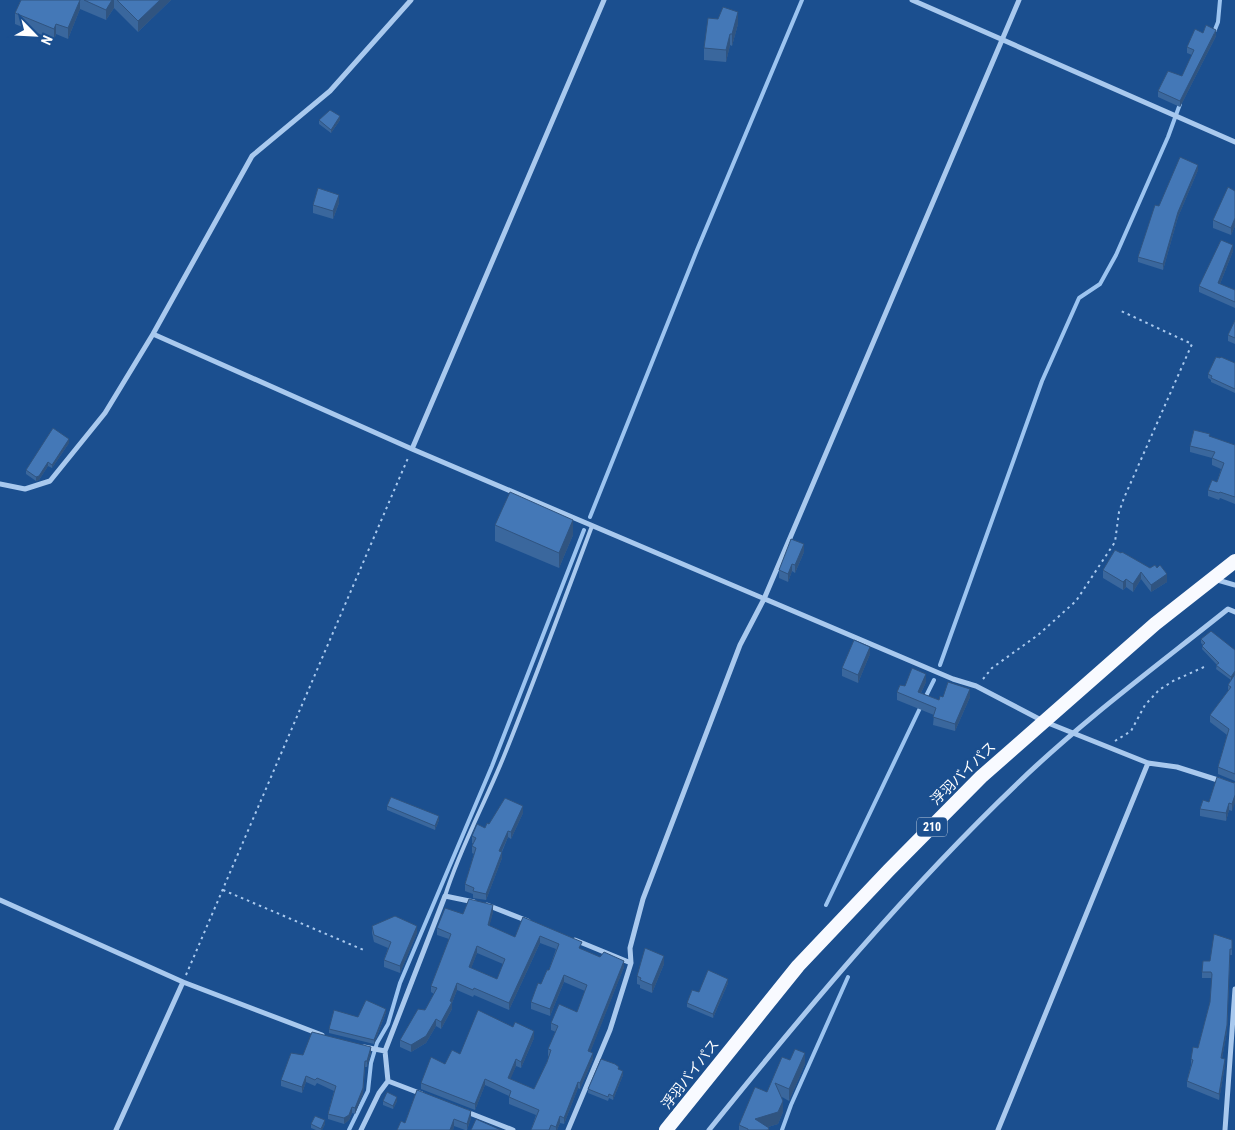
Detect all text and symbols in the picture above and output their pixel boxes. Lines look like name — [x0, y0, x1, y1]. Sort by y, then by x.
north arrow — [10, 10, 60, 60]
text: N — [38, 33, 56, 47]
street label: 浮羽バイパス — [927, 738, 999, 808]
road number: 210 — [917, 818, 947, 836]
street label: 浮羽バイパス — [658, 1036, 722, 1112]

